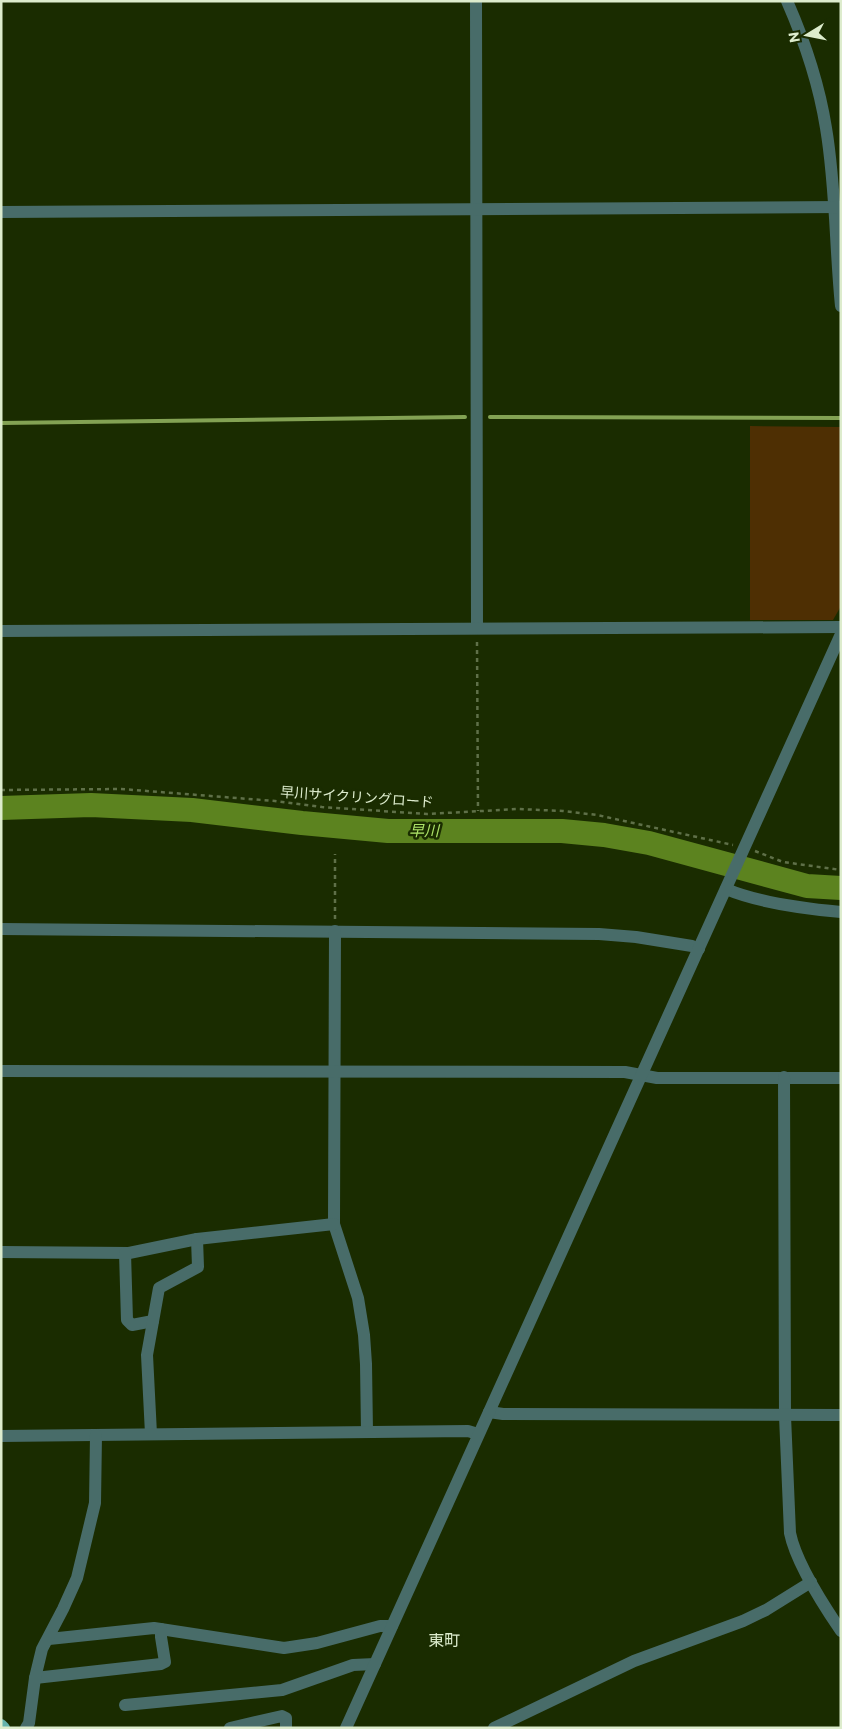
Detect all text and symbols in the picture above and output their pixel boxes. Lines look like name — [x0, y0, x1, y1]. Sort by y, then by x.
north arrow — [782, 10, 832, 60]
text: N — [784, 31, 803, 44]
street label: 早川サイクリングロード — [280, 783, 434, 810]
water label: 早川 — [409, 821, 441, 839]
district label: 東町 — [428, 1630, 460, 1649]

